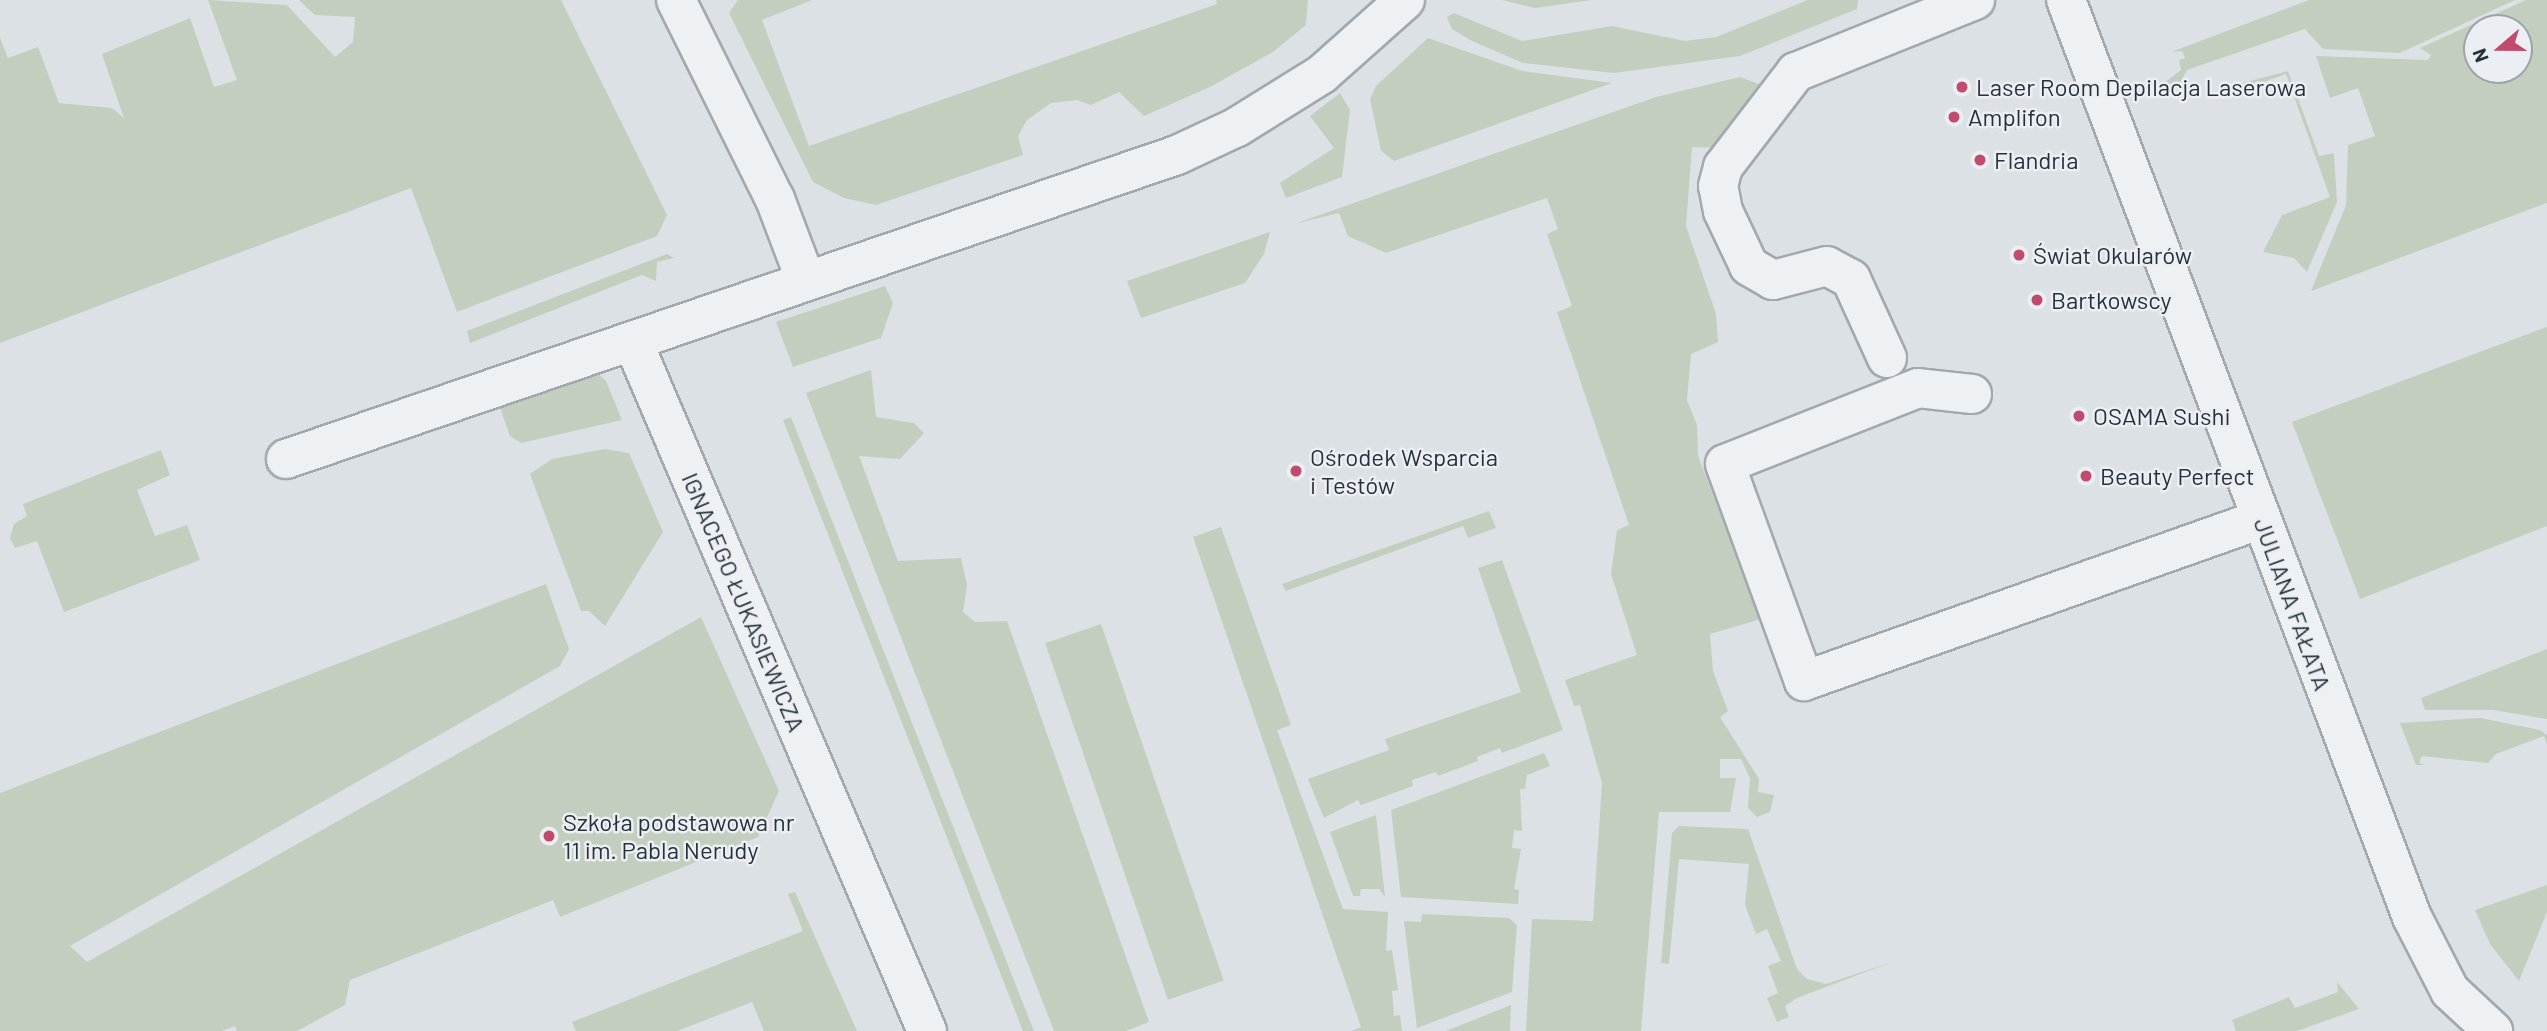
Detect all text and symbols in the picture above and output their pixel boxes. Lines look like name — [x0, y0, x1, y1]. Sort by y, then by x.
north arrow — [2463, 14, 2533, 84]
text: N — [2467, 46, 2493, 66]
place label: Laser Room Depilacja Laserowa — [1976, 73, 2306, 101]
marker: Laser Room Depilacja Laserowa — [1954, 79, 1970, 95]
place label: Amplifon — [1968, 103, 2061, 131]
marker: Amplifon — [1946, 109, 1962, 125]
place label: Flandria — [1994, 146, 2078, 174]
marker: Flandria — [1972, 152, 1988, 168]
place label: Świat Okularów — [2033, 241, 2192, 269]
marker: Świat Okularów — [2011, 247, 2027, 263]
place label: Bartkowscy — [2051, 286, 2172, 314]
marker: Bartkowscy — [2029, 292, 2045, 308]
place label: OSAMA Sushi — [2093, 402, 2231, 430]
marker: OSAMA Sushi — [2071, 408, 2087, 424]
place label: Ośrodek Wsparcia i Testów — [1310, 443, 1498, 499]
place label: Beauty Perfect — [2100, 462, 2255, 490]
marker: Ośrodek Wsparcia i Testów — [1288, 463, 1304, 479]
street label: IGNACEGO ŁUKASIEWICZA — [676, 468, 812, 736]
marker: Beauty Perfect — [2078, 468, 2094, 484]
street label: JULIANA FAŁATA — [2248, 514, 2338, 694]
place label: Szkoła podstawowa nr 11 im. Pabla Nerudy — [563, 808, 795, 864]
marker: Szkoła podstawowa nr 11 im. Pabla Nerudy — [541, 828, 557, 844]

